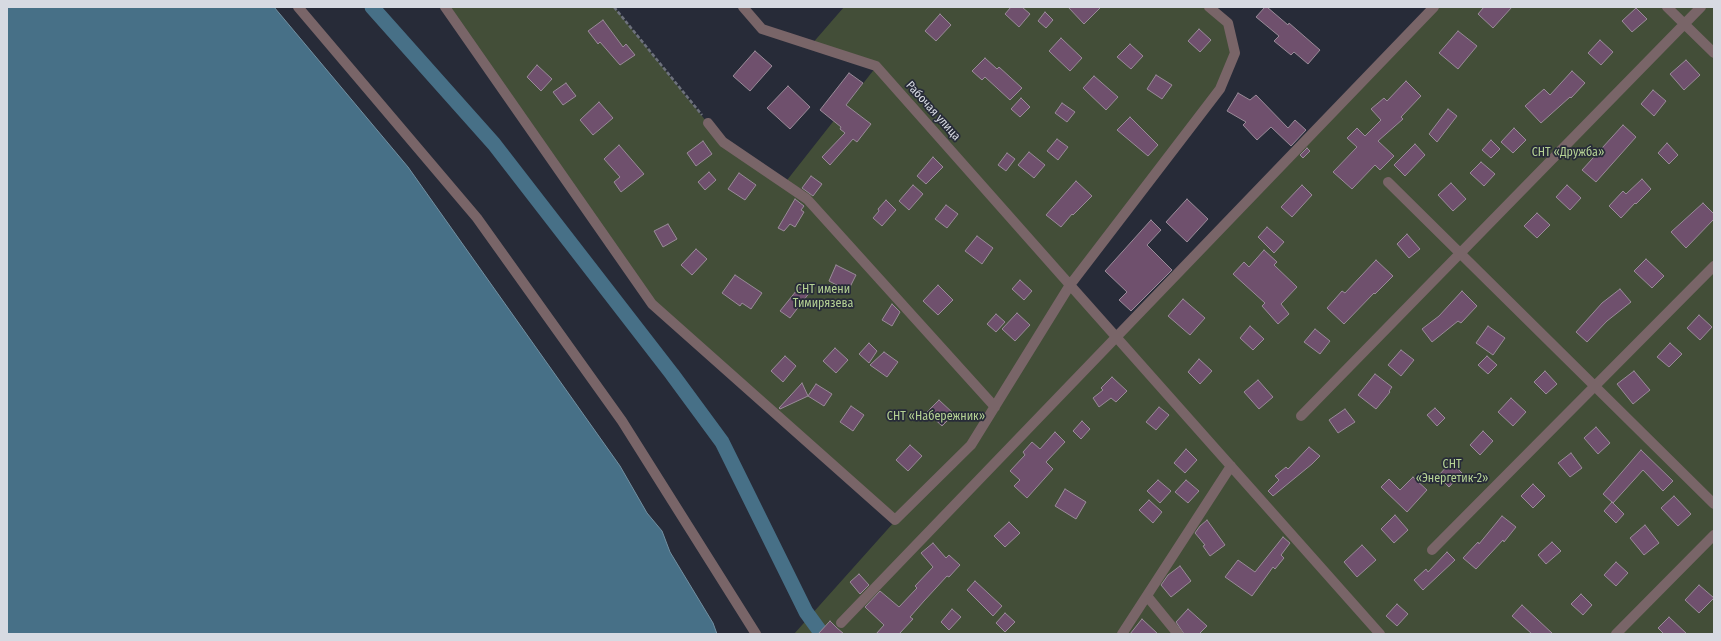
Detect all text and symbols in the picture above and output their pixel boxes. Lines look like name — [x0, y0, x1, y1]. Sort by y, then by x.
street label: Рабочая улица — [903, 78, 963, 144]
park label: СНТ «Дружба» — [1532, 146, 1604, 160]
park label: СНТ имени Тимирязева — [793, 283, 853, 311]
park label: СНТ «Набережник» — [887, 410, 985, 424]
park label: СНТ «Энергетик-2» — [1416, 458, 1488, 486]

